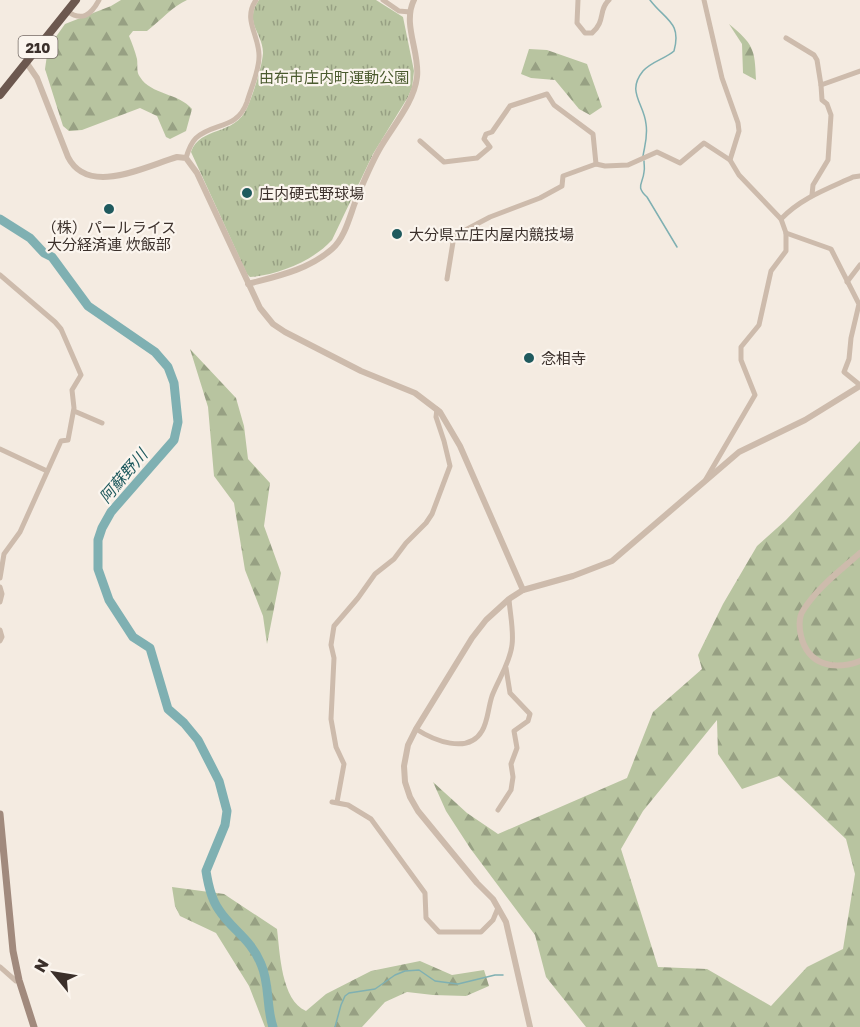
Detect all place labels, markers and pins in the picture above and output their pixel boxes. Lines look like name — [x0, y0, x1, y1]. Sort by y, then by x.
place label: 庄内硬式野球場 — [259, 184, 364, 202]
marker: 庄内硬式野球場 — [240, 186, 254, 200]
marker: （株）パールライス 大分経済連 炊飯部 — [102, 202, 116, 216]
place label: （株）パールライス 大分経済連 炊飯部 — [42, 218, 176, 253]
place label: 大分県立庄内屋内競技場 — [409, 225, 574, 243]
marker: 大分県立庄内屋内競技場 — [390, 227, 404, 241]
place label: 念相寺 — [541, 349, 586, 367]
marker: 念相寺 — [522, 351, 536, 365]

